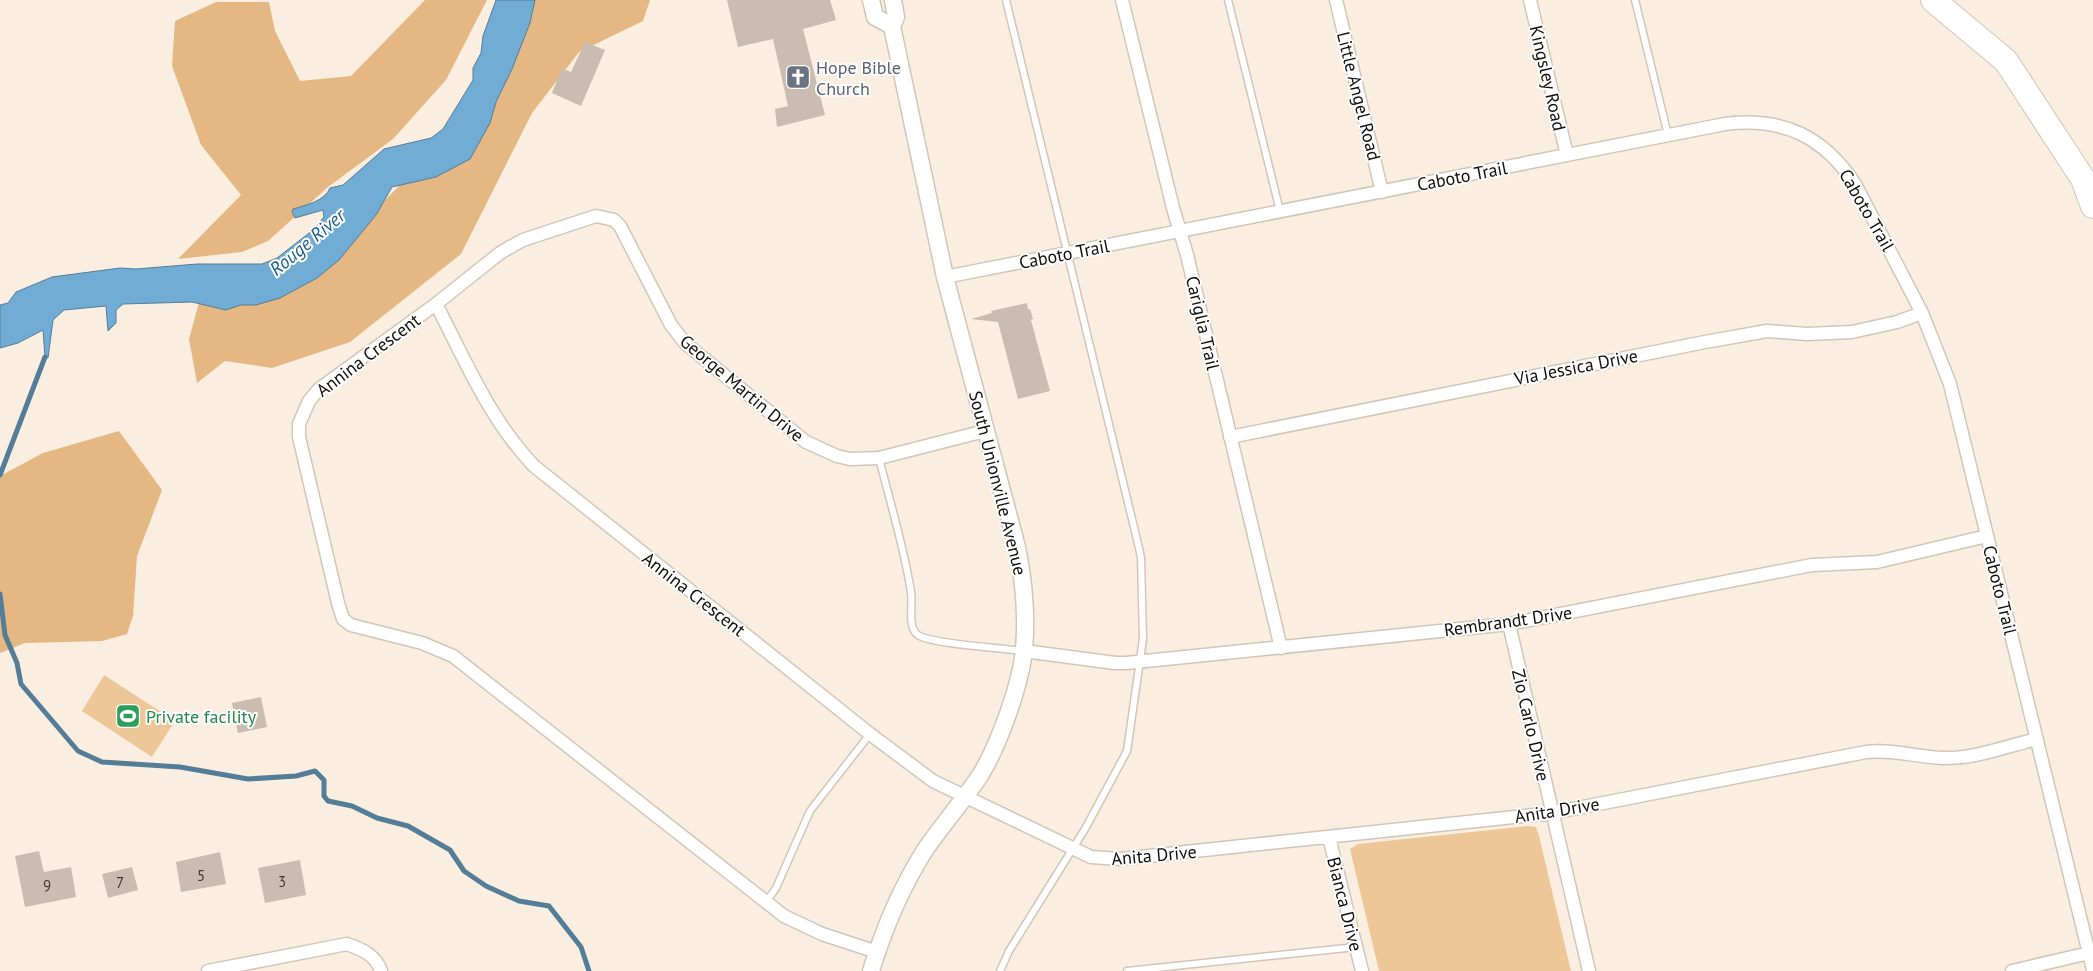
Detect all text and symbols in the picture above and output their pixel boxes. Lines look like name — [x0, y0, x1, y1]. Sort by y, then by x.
street label: Kingsley Road — [1525, 23, 1571, 133]
street label: Little Angel Road — [1332, 29, 1386, 163]
place label: Hope Bible Church — [816, 56, 901, 100]
church icon: Hope Bible Church — [785, 64, 811, 90]
street label: Caboto Trail — [1415, 156, 1510, 196]
street label: Caboto Trail — [1834, 165, 1900, 256]
water label: Rouge River — [264, 202, 351, 280]
street label: Caboto Trail — [1017, 234, 1112, 274]
street label: Cariglia Trail — [1181, 274, 1225, 373]
street label: Annina Crescent — [311, 308, 425, 402]
street label: George Martin Drive — [675, 329, 809, 447]
street label: Via Jessica Drive — [1511, 344, 1640, 390]
street label: South Unionville Avenue — [964, 388, 1032, 578]
street label: Caboto Trail — [1978, 543, 2022, 638]
street label: Annina Crescent — [638, 547, 750, 641]
street label: Rembrandt Drive — [1442, 601, 1574, 641]
street label: Zio Carlo Drive — [1507, 667, 1555, 783]
sports icon: Private facility — [115, 703, 141, 729]
place label: Private facility — [146, 705, 257, 728]
street label: Anita Drive — [1513, 792, 1601, 828]
street label: Anita Drive — [1110, 840, 1198, 870]
street label: Bianca Drive — [1322, 854, 1368, 954]
house number: 5 — [197, 866, 205, 885]
house number: 3 — [278, 872, 286, 891]
house number: 7 — [116, 873, 124, 892]
house number: 9 — [43, 876, 51, 895]

